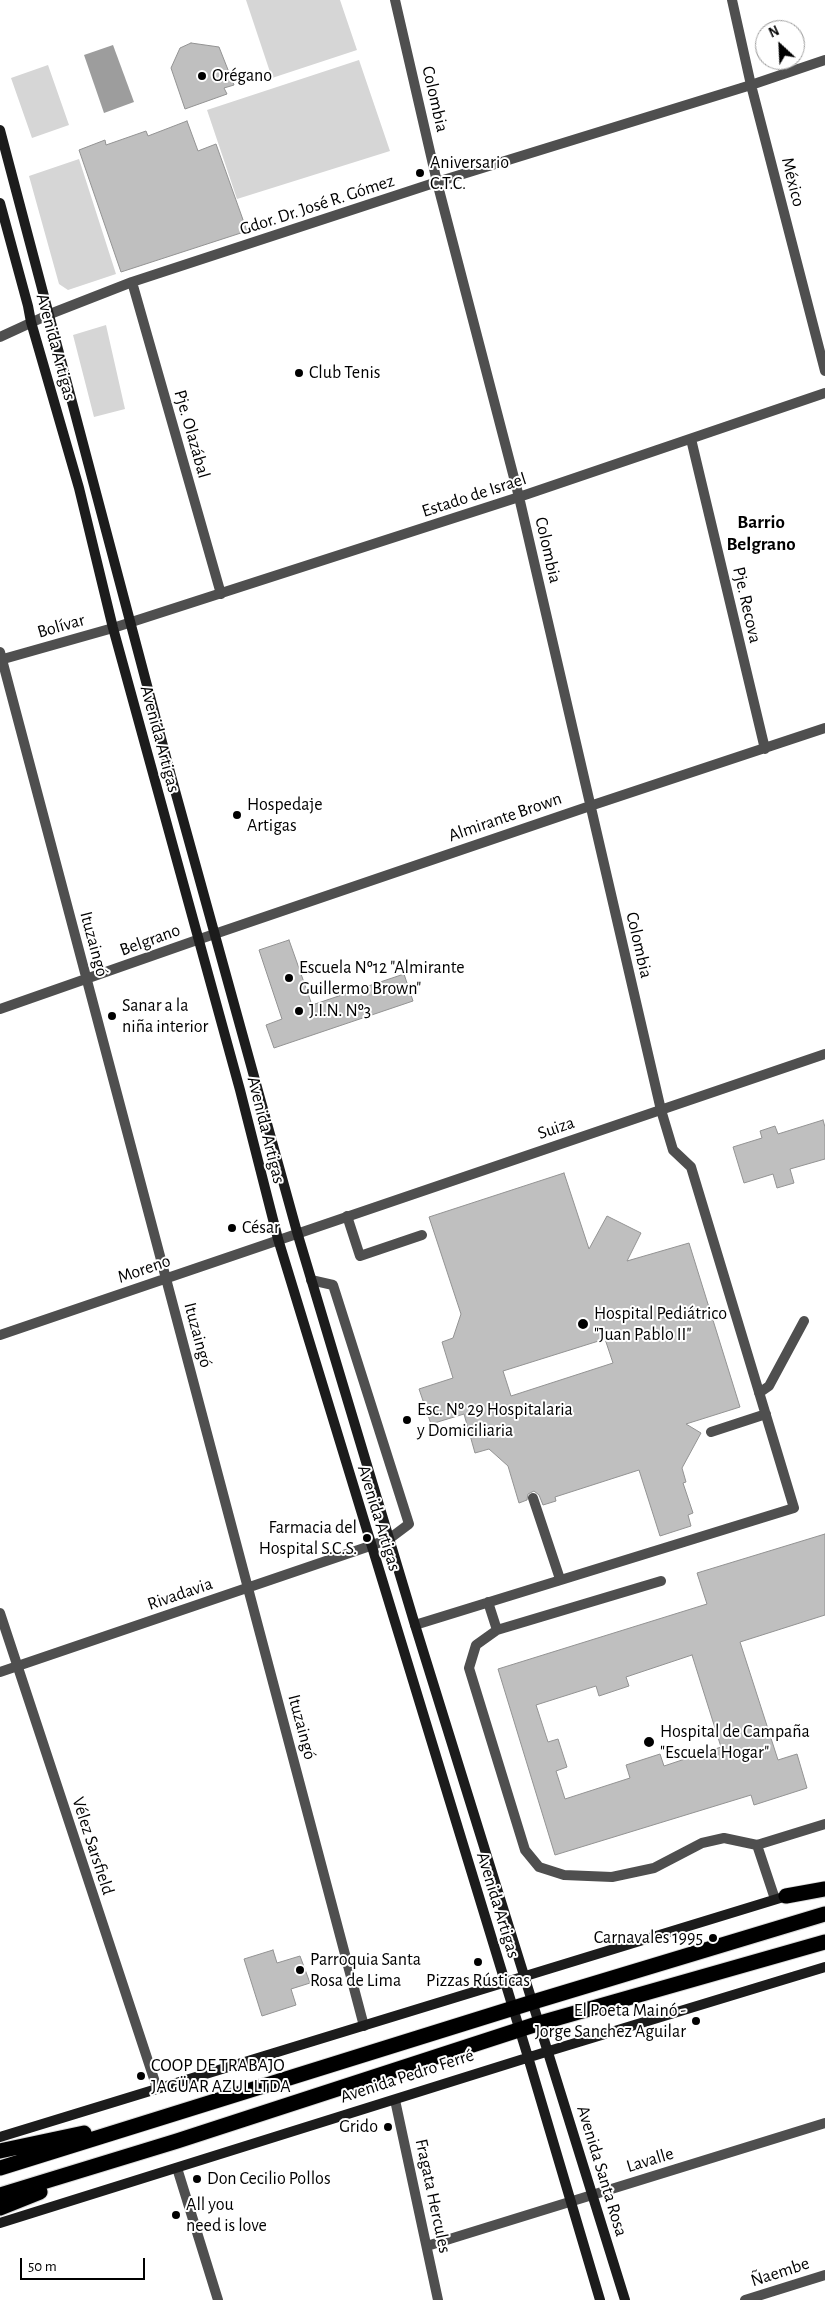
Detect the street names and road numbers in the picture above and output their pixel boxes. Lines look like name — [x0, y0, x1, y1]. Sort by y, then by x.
street label: Colombia — [417, 64, 453, 134]
street label: México — [776, 155, 810, 209]
street label: Gdor. Dr. José R. Gómez — [237, 170, 397, 240]
street label: Avenida Artigas — [31, 291, 81, 403]
street label: Pje. Olazábal — [169, 387, 215, 481]
street label: Estado de Israel — [419, 468, 529, 522]
street label: Colombia — [530, 515, 566, 585]
street label: Pje. Recova — [728, 565, 766, 645]
street label: Bolívar — [35, 609, 87, 643]
street label: Avenida Artigas — [135, 683, 185, 795]
street label: Almirante Brown — [445, 787, 565, 847]
street label: Ituzaingó — [75, 909, 113, 979]
street label: Colombia — [621, 910, 657, 980]
street label: Belgrano — [117, 919, 183, 961]
street label: Avenida Artigas — [242, 1074, 290, 1186]
street label: Suiza — [535, 1112, 577, 1144]
street label: Moreno — [115, 1250, 173, 1288]
street label: Ituzaingó — [179, 1300, 217, 1370]
street label: Avenida Artigas — [353, 1462, 405, 1574]
street label: Rivadavia — [145, 1573, 215, 1615]
street label: Ituzaingó — [283, 1692, 321, 1762]
street label: Vélez Sarsfield — [67, 1794, 119, 1898]
street label: Avenida Artigas — [472, 1849, 524, 1961]
street label: Avenida Pedro Ferré — [337, 2044, 477, 2108]
street label: Avenida Santa Rosa — [572, 2103, 632, 2239]
street label: Fragata Hercules — [410, 2137, 456, 2255]
street label: Lavalle — [624, 2143, 676, 2177]
street label: Ñaembe — [748, 2252, 812, 2292]

